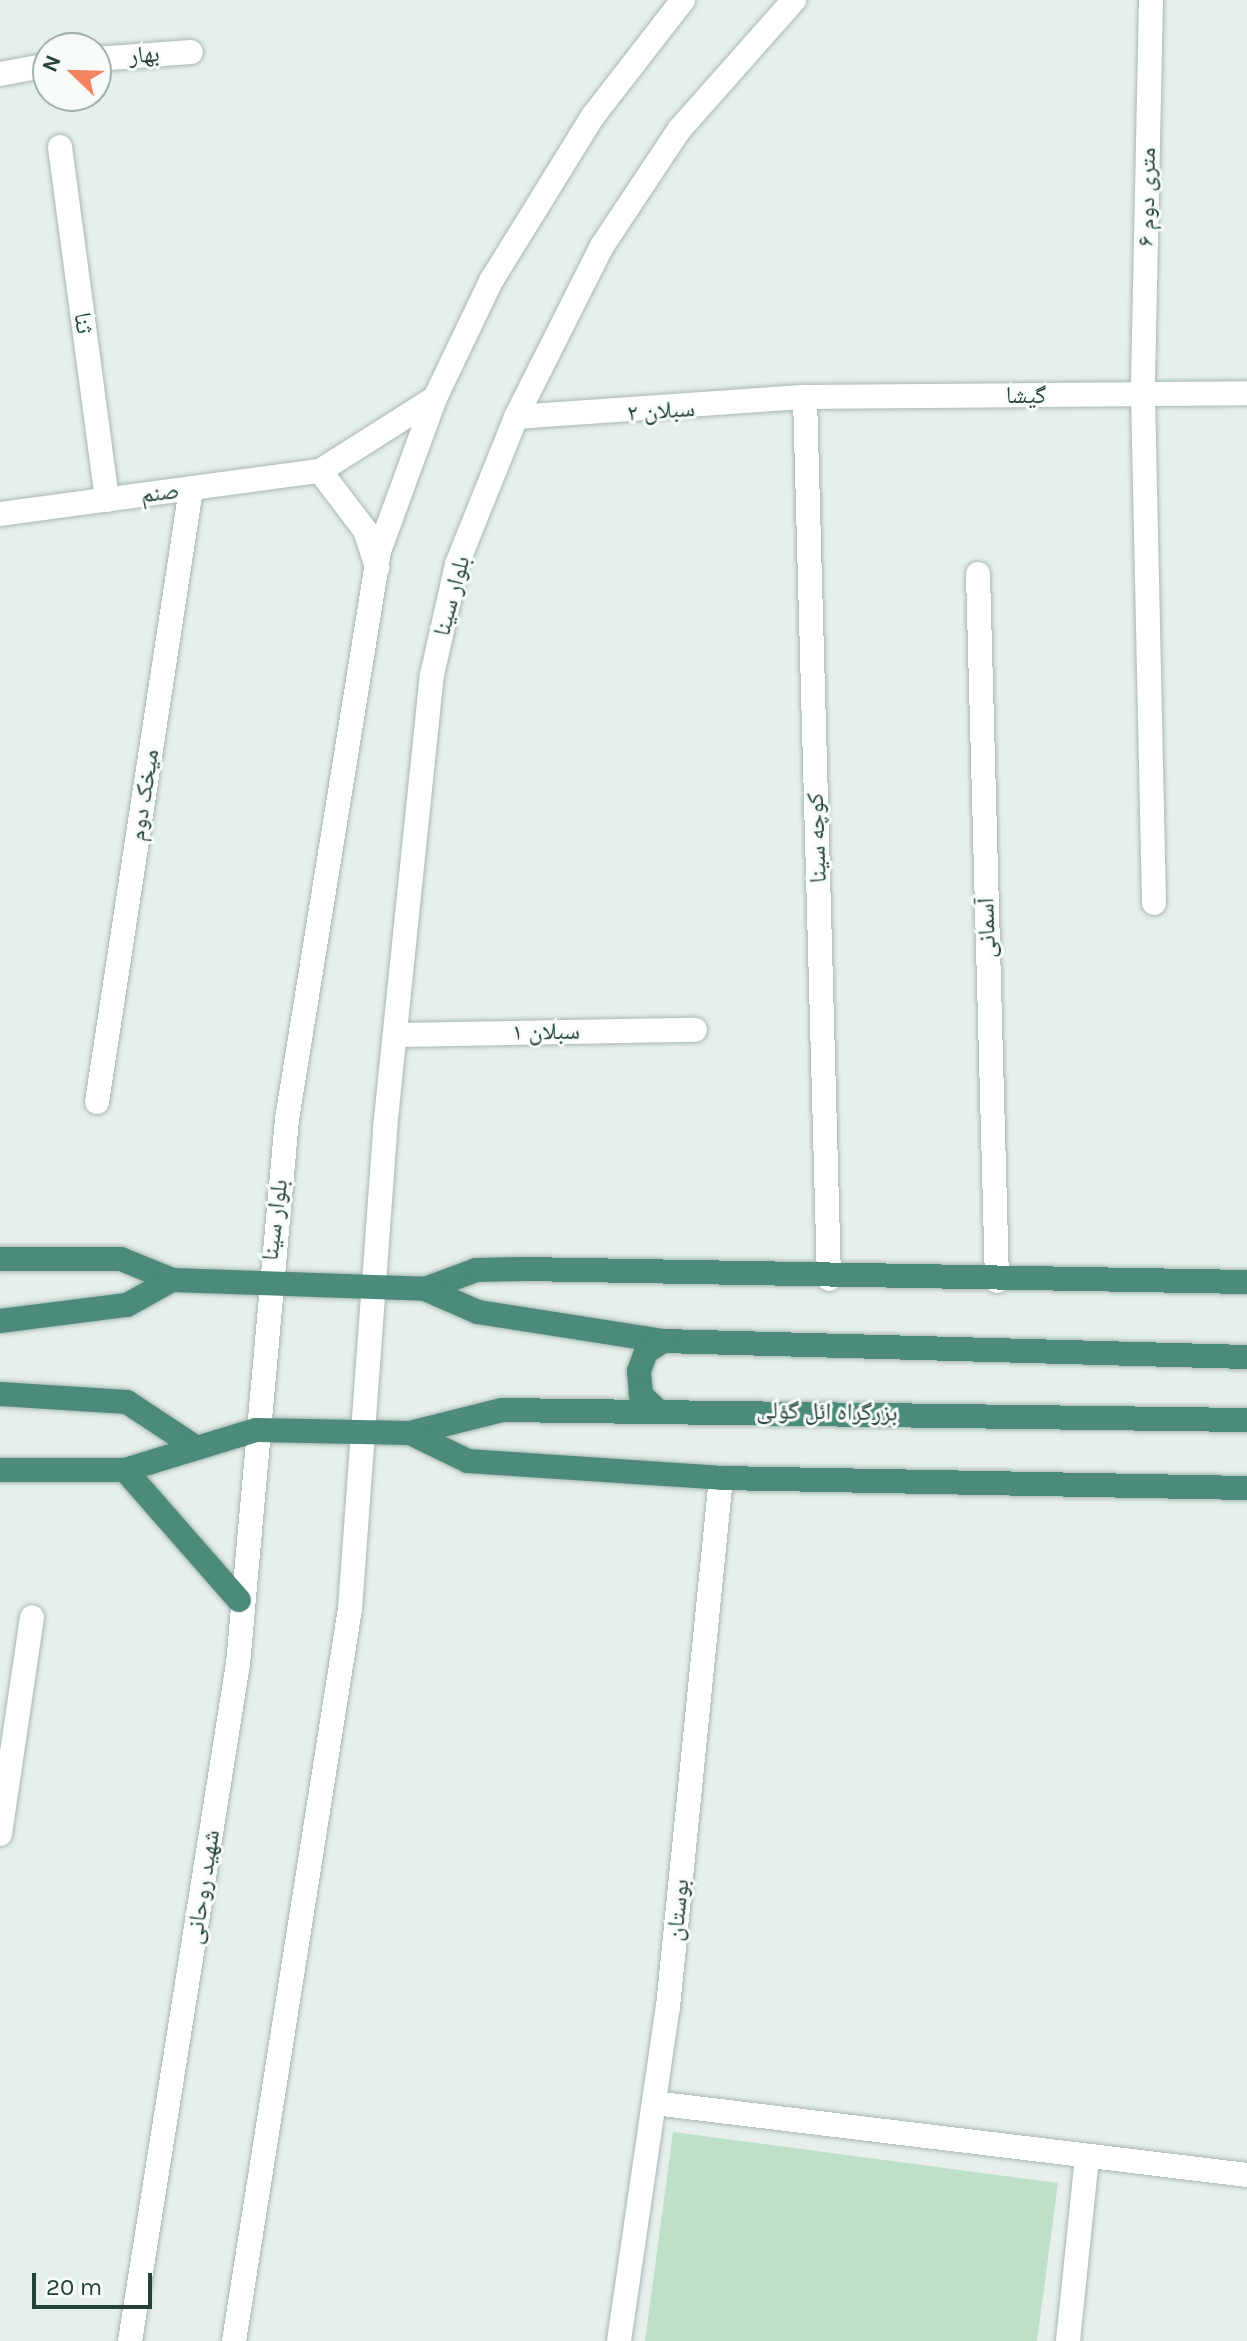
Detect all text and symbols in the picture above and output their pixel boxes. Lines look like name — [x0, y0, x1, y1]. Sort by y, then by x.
north arrow — [32, 32, 112, 112]
street label: بهار — [127, 39, 161, 71]
text: N — [37, 51, 67, 76]
street label: ۶ متری دوم — [1132, 147, 1162, 247]
street label: ثنا — [67, 310, 99, 336]
street label: گیشا — [1006, 382, 1046, 410]
street label: سبلان ۲ — [626, 394, 696, 428]
street label: صنم — [139, 476, 181, 510]
street label: بلوار سینا — [427, 553, 477, 639]
street label: میخک دوم — [123, 747, 165, 843]
street label: کوچه سینا — [801, 792, 833, 884]
street label: آسمانی — [972, 897, 1002, 959]
street label: سبلان ۱ — [512, 1017, 580, 1047]
street label: بلوار سینا — [256, 1178, 294, 1262]
street label: بزرگراه ائل گؤلی — [756, 1396, 898, 1428]
street label: شهید روحانی — [180, 1828, 226, 1946]
street label: بوستان — [660, 1877, 696, 1943]
scale bar — [36, 2257, 156, 2307]
text: 20 m — [46, 2273, 102, 2301]

